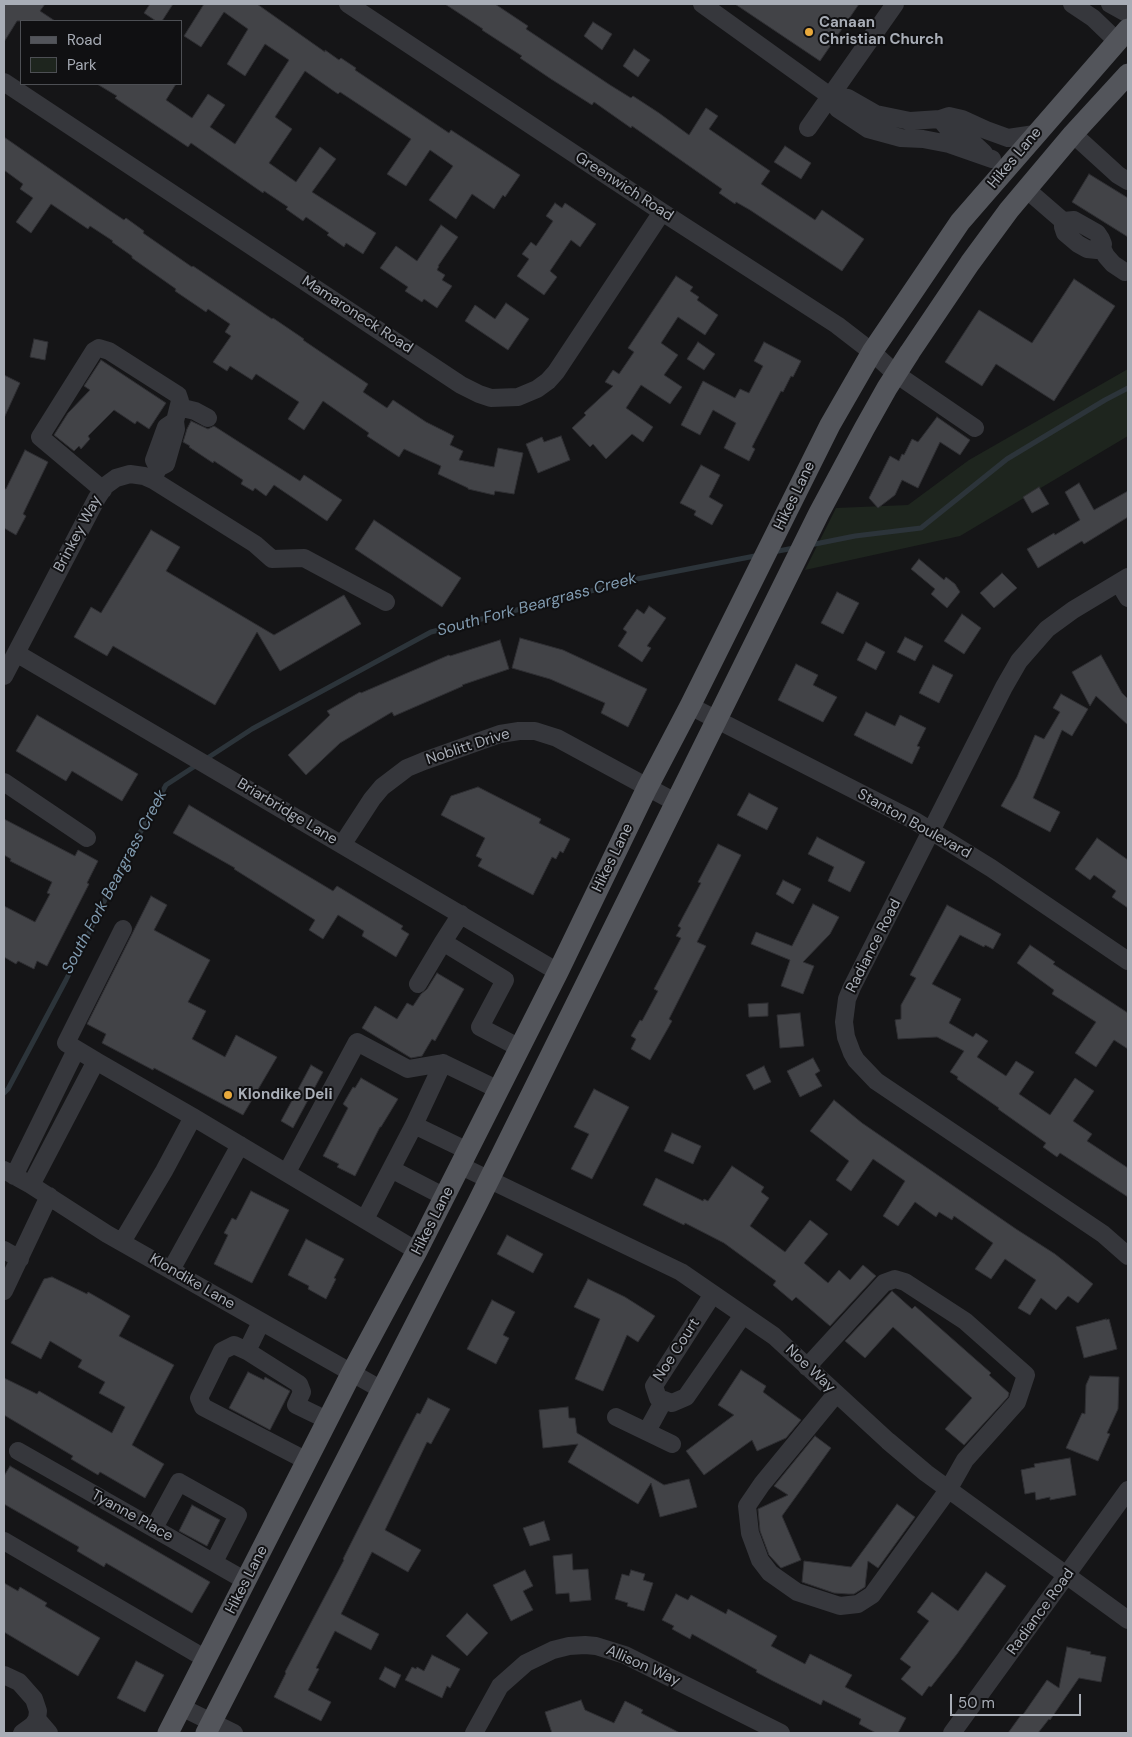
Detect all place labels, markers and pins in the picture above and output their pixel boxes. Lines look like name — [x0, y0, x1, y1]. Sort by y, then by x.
place label: Canaan Christian Church — [819, 14, 943, 49]
marker: Canaan Christian Church — [803, 26, 815, 38]
place label: Klondike Deli — [238, 1086, 332, 1104]
marker: Klondike Deli — [222, 1089, 234, 1101]

